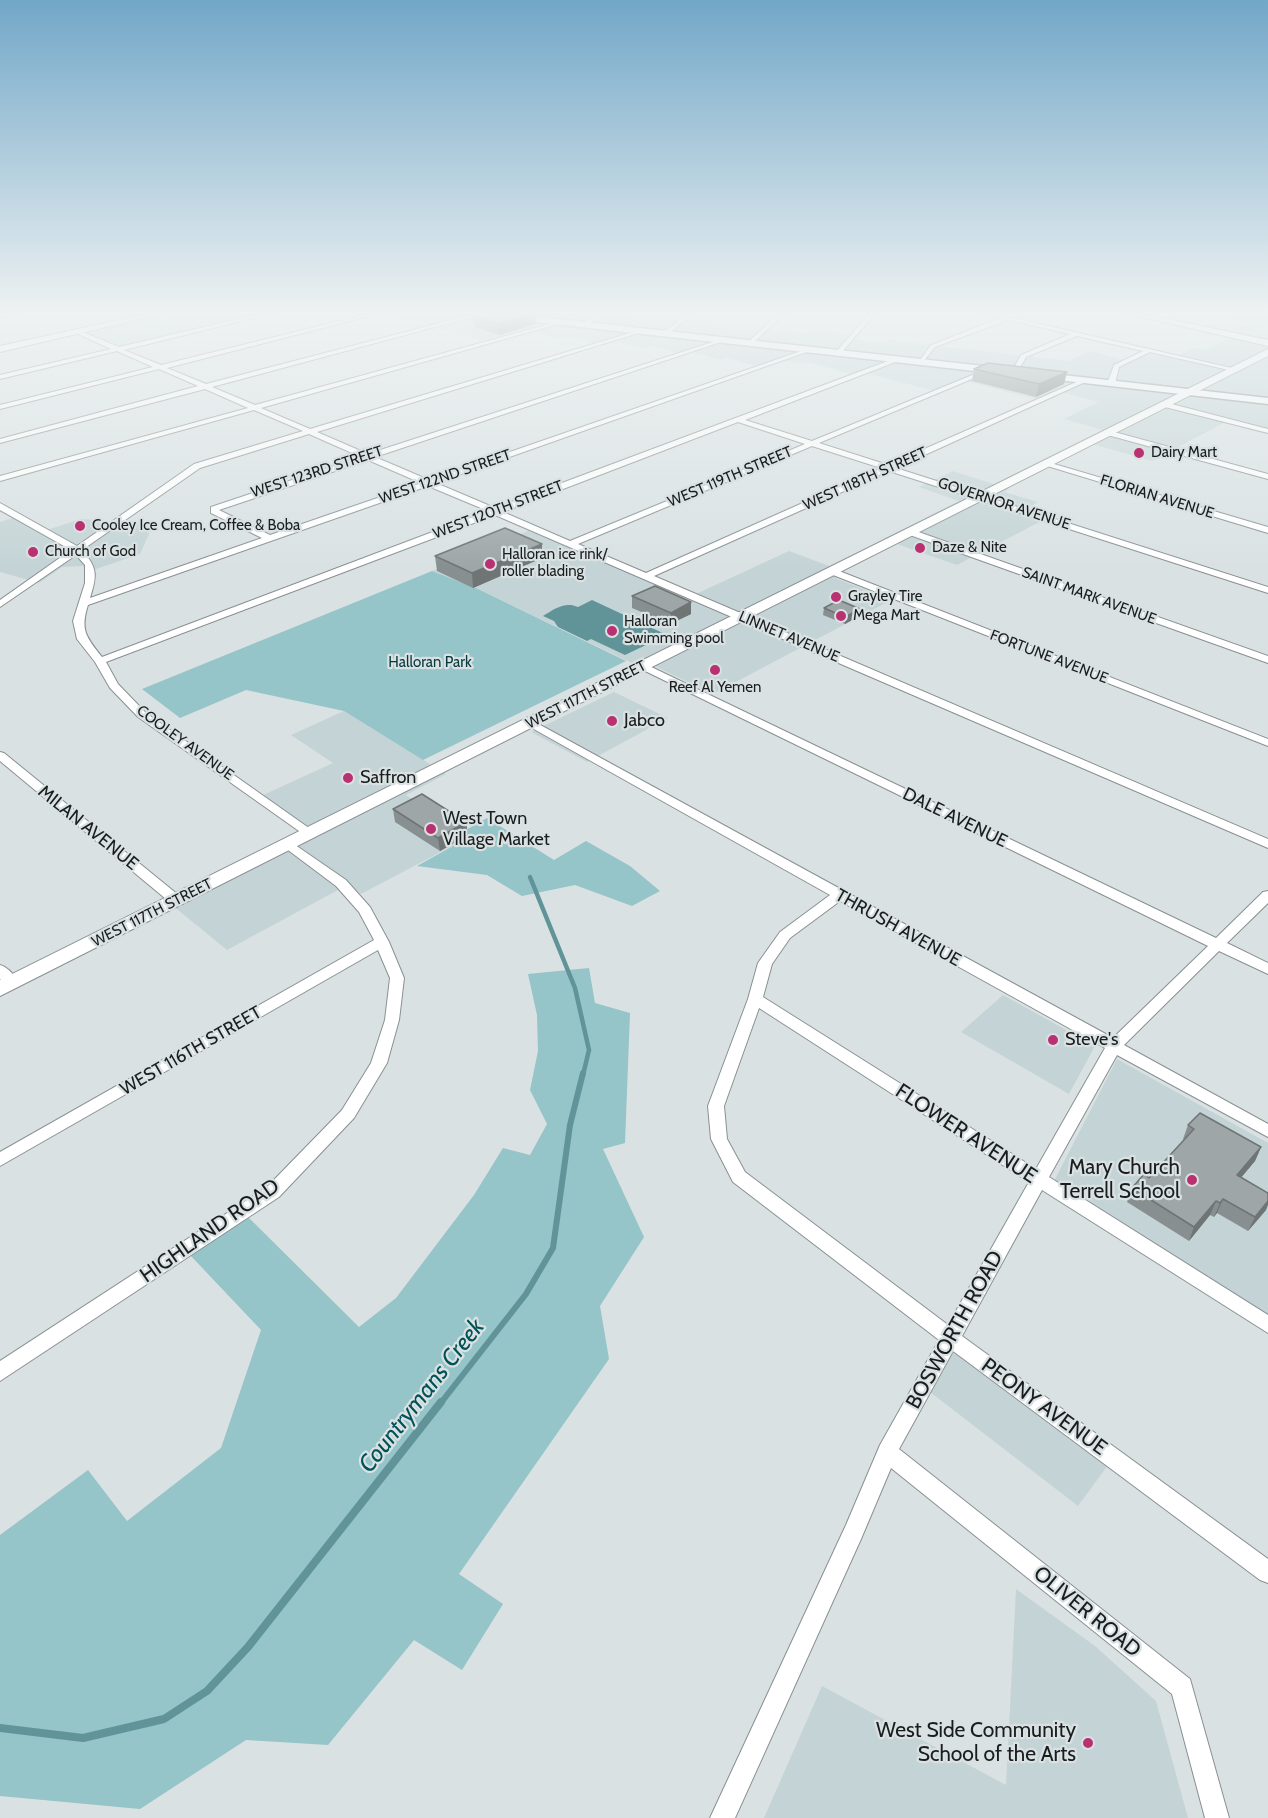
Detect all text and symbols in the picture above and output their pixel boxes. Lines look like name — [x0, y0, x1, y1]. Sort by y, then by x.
street label: WEST 123RD STREET — [249, 442, 385, 502]
street label: WEST 119TH STREET — [665, 443, 795, 511]
street label: WEST 118TH STREET — [800, 444, 930, 514]
place label: Dairy Mart — [1151, 444, 1217, 462]
street label: WEST 122ND STREET — [377, 446, 513, 508]
marker: Dairy Mart — [1132, 446, 1146, 460]
street label: FLORIAN AVENUE — [1098, 471, 1216, 523]
street label: GOVERNOR AVENUE — [936, 474, 1072, 534]
street label: WEST 120TH STREET — [430, 477, 566, 543]
place label: Cooley Ice Cream, Coffee & Boba — [92, 517, 300, 535]
marker: Cooley Ice Cream, Coffee & Boba — [73, 519, 87, 533]
place label: Daze & Nite — [932, 539, 1007, 557]
marker: Daze & Nite — [913, 541, 927, 555]
place label: Church of God — [45, 543, 136, 561]
marker: Church of God — [26, 545, 40, 559]
place label: Halloran ice rink/ roller blading — [502, 546, 607, 581]
marker: Halloran ice rink/ roller blading — [483, 557, 497, 571]
street label: SAINT MARK AVENUE — [1019, 563, 1159, 629]
place label: Grayley Tire — [848, 588, 922, 606]
marker: Grayley Tire — [829, 590, 843, 604]
place label: Mega Mart — [853, 607, 920, 625]
street label: LINNET AVENUE — [736, 608, 842, 666]
marker: Mega Mart — [834, 609, 848, 623]
place label: Halloran Swimming pool — [624, 613, 724, 648]
marker: Halloran Swimming pool — [605, 624, 619, 638]
street label: FORTUNE AVENUE — [987, 626, 1111, 688]
park label: Halloran Park — [388, 654, 472, 672]
street label: WEST 117TH STREET — [523, 657, 649, 733]
marker: Reef Al Yemen — [708, 663, 722, 677]
place label: Reef Al Yemen — [669, 679, 761, 697]
street label: COOLEY AVENUE — [133, 702, 237, 784]
place label: Jabco — [624, 710, 665, 732]
marker: Jabco — [605, 714, 619, 728]
place label: Saffron — [360, 767, 416, 789]
marker: Saffron — [341, 771, 355, 785]
street label: MILAN AVENUE — [33, 781, 143, 875]
street label: DALE AVENUE — [899, 783, 1011, 853]
place label: West Town Village Market — [443, 808, 550, 850]
marker: West Town Village Market — [424, 822, 438, 836]
street label: WEST 117TH STREET — [89, 875, 215, 951]
street label: THRUSH AVENUE — [831, 885, 965, 971]
street label: WEST 116TH STREET — [117, 1002, 265, 1100]
place label: Steve's — [1065, 1029, 1118, 1051]
marker: Steve's — [1046, 1033, 1060, 1047]
street label: FLOWER AVENUE — [890, 1079, 1042, 1189]
place label: Mary Church Terrell School — [1060, 1155, 1180, 1205]
marker: Mary Church Terrell School — [1185, 1173, 1199, 1187]
street label: HIGHLAND ROAD — [136, 1174, 284, 1288]
street label: BOSWORTH ROAD — [901, 1247, 1009, 1413]
water label: Countrymans Creek — [353, 1313, 491, 1479]
street label: PEONY AVENUE — [976, 1353, 1112, 1461]
street label: OLIVER ROAD — [1028, 1561, 1146, 1663]
place label: West Side Community School of the Arts — [876, 1718, 1076, 1768]
marker: West Side Community School of the Arts — [1081, 1736, 1095, 1750]

